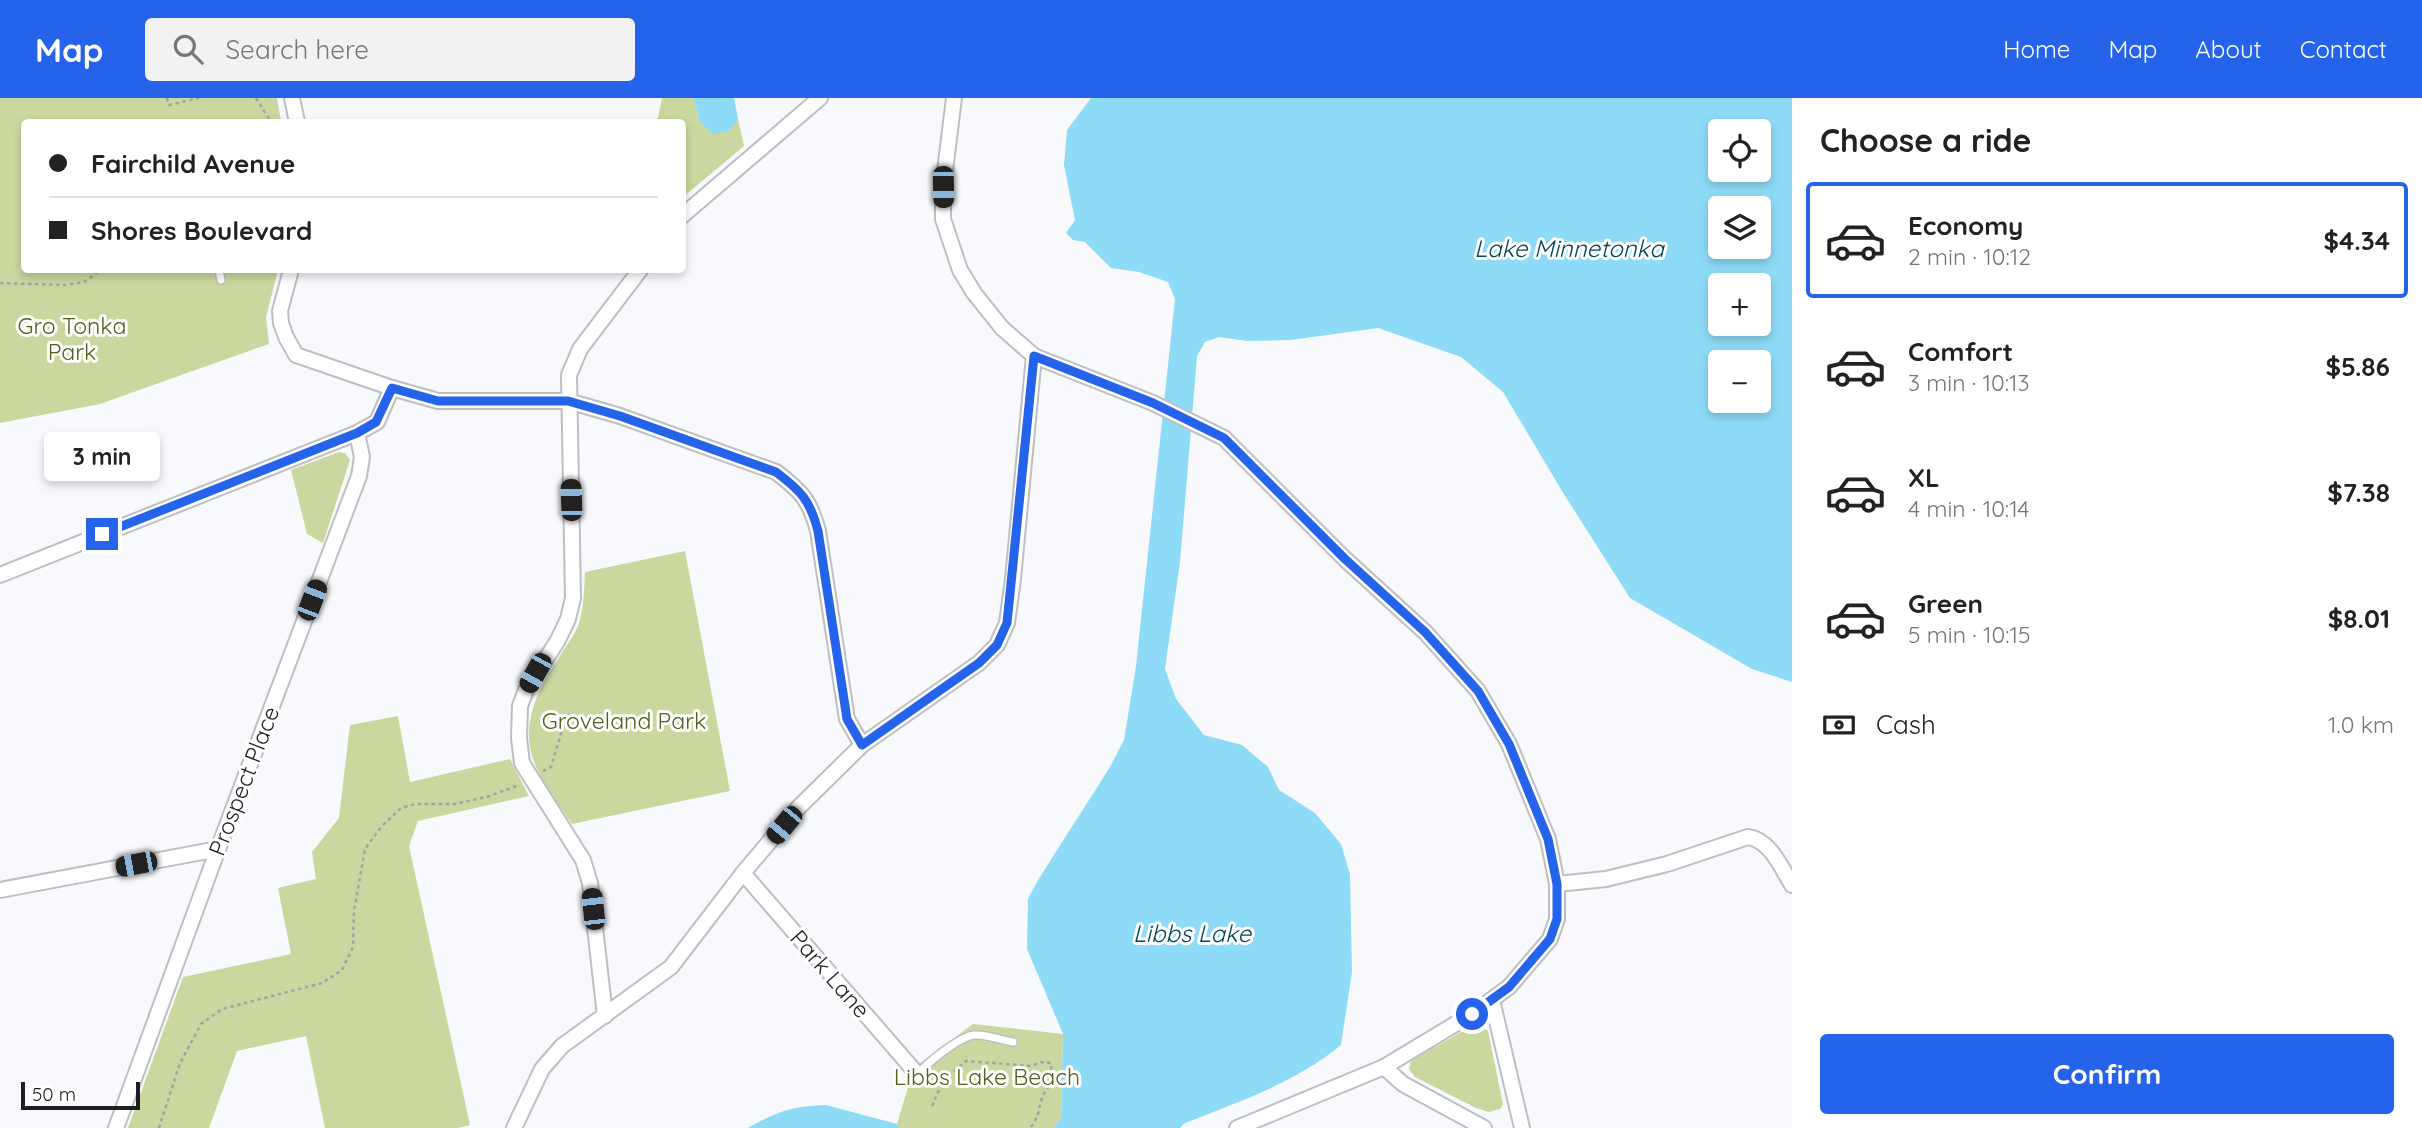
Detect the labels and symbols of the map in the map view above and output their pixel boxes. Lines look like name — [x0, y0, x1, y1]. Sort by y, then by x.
car — [933, 166, 954, 208]
water label: Lake Minnetonka — [1474, 233, 1665, 263]
park label: Gro Tonka Park — [18, 311, 126, 366]
callout: 3 min — [44, 432, 160, 482]
car — [560, 479, 583, 521]
route end — [86, 518, 118, 550]
car — [295, 577, 330, 623]
car — [516, 650, 555, 696]
street label: Prospect Place — [202, 702, 285, 860]
park label: Groveland Park — [542, 706, 706, 735]
car — [763, 802, 806, 848]
car — [114, 850, 159, 878]
car — [581, 887, 606, 931]
water label: Libbs Lake — [1133, 918, 1252, 948]
street label: Park Lane — [784, 924, 877, 1024]
route start — [1456, 998, 1488, 1030]
park label: Libbs Lake Beach — [894, 1062, 1080, 1091]
scale bar — [21, 1079, 140, 1111]

